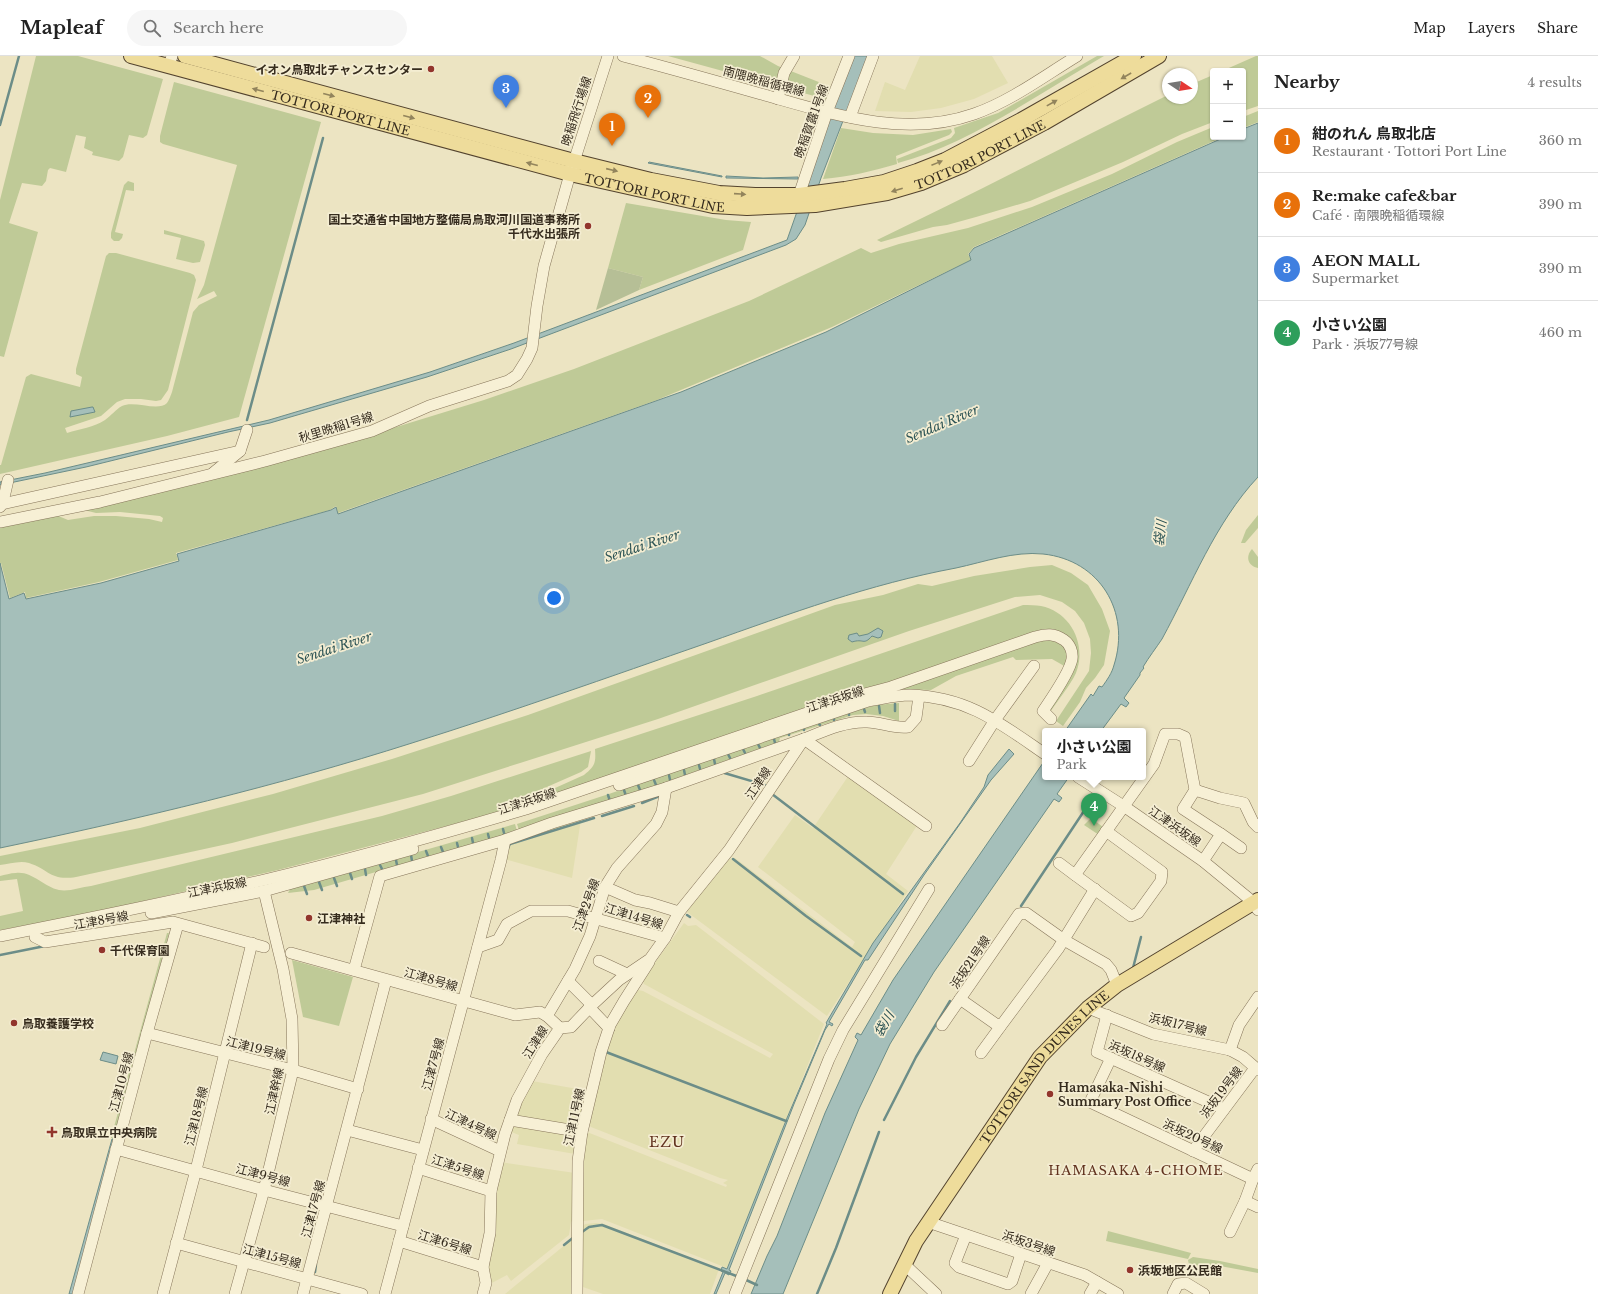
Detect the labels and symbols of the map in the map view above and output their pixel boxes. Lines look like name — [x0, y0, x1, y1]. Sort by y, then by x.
place label: イオン鳥取北チャンスセンター — [255, 62, 423, 77]
street label: 南隈晩稲循環線 — [721, 63, 807, 99]
marker: イオン鳥取北チャンスセンター — [426, 64, 436, 74]
north arrow — [1162, 68, 1198, 104]
one-way arrow — [1120, 72, 1132, 79]
street label: 晩稲飛行場線 — [558, 74, 594, 148]
pin: 3 — [493, 75, 519, 108]
street label: 晩稲賀露1号線 — [791, 82, 831, 160]
pin: 2 — [635, 85, 661, 118]
street label: TOTTORI PORT LINE — [269, 86, 412, 138]
one-way arrow — [252, 87, 264, 93]
one-way arrow — [324, 92, 336, 98]
one-way arrow — [1046, 99, 1058, 106]
pin: 1 — [599, 113, 625, 146]
one-way arrow — [404, 114, 416, 120]
street label: TOTTORI PORT LINE — [913, 116, 1048, 192]
one-way arrow — [932, 160, 943, 166]
one-way arrow — [526, 161, 538, 167]
one-way arrow — [606, 168, 618, 174]
street label: TOTTORI PORT LINE — [583, 170, 725, 214]
one-way arrow — [891, 187, 903, 193]
one-way arrow — [734, 190, 746, 197]
place label: 国土交通省中国地方整備局鳥取河川国道事務所 千代水出張所 — [328, 212, 580, 241]
marker: 国土交通省中国地方整備局鳥取河川国道事務所 千代水出張所 — [583, 221, 593, 231]
water label: Sendai River — [903, 401, 982, 447]
street label: 秋里晩稲1号線 — [297, 409, 375, 445]
water label: 袋川 — [1150, 517, 1170, 547]
water label: Sendai River — [602, 526, 683, 566]
your location — [544, 588, 564, 608]
water label: Sendai River — [294, 628, 375, 668]
street label: 江津浜坂線 — [804, 683, 866, 715]
street label: 江津線 — [742, 764, 774, 802]
street label: 江津浜坂線 — [496, 785, 558, 817]
pin: 4 — [1081, 793, 1107, 826]
street label: 江津浜坂線 — [1146, 803, 1204, 849]
street label: 江津浜坂線 — [186, 874, 248, 900]
street label: 江津2号線 — [569, 876, 603, 934]
street label: 江津14号線 — [603, 900, 665, 932]
street label: 江津8号線 — [72, 908, 130, 932]
place label: 江津神社 — [317, 911, 365, 926]
marker: 江津神社 — [304, 913, 314, 923]
street label: 浜坂21号線 — [947, 933, 993, 991]
place label: 千代保育園 — [110, 943, 170, 958]
marker: 千代保育園 — [97, 945, 107, 955]
street label: 江津8号線 — [402, 964, 460, 994]
street label: TOTTORI SAND DUNES LINE — [976, 987, 1112, 1146]
water label: 袋川 — [870, 1007, 899, 1040]
street label: 浜坂17号線 — [1147, 1010, 1209, 1038]
place label: 鳥取養護学校 — [22, 1016, 94, 1031]
marker: 鳥取養護学校 — [9, 1018, 19, 1028]
street label: 江津線 — [519, 1023, 551, 1061]
street label: 江津19号線 — [225, 1033, 287, 1063]
street label: 江津7号線 — [419, 1036, 447, 1092]
street label: 浜坂18号線 — [1106, 1037, 1168, 1075]
street label: 江津10号線 — [106, 1050, 136, 1114]
street label: 浜坂19号線 — [1197, 1063, 1245, 1121]
street label: 江津幹線 — [262, 1066, 286, 1116]
place label: Hamasaka-Nishi Summary Post Office — [1058, 1080, 1192, 1109]
street label: 江津18号線 — [181, 1085, 211, 1147]
street label: 江津11号線 — [561, 1087, 587, 1147]
marker: Hamasaka-Nishi Summary Post Office — [1045, 1089, 1055, 1099]
street label: 江津4号線 — [443, 1106, 499, 1142]
street label: 浜坂20号線 — [1161, 1116, 1225, 1156]
place label: 鳥取県立中央病院 — [61, 1125, 157, 1140]
marker: 鳥取県立中央病院 — [46, 1126, 58, 1138]
district label: EZU — [649, 1133, 685, 1151]
street label: 江津5号線 — [430, 1151, 486, 1183]
street label: 江津9号線 — [234, 1161, 292, 1189]
district label: HAMASAKA 4-CHOME — [1048, 1162, 1224, 1179]
street label: 江津17号線 — [298, 1178, 328, 1240]
street label: 江津6号線 — [416, 1227, 474, 1257]
street label: 浜坂3号線 — [1000, 1227, 1058, 1259]
street label: 江津15号線 — [241, 1241, 303, 1271]
place label: 浜坂地区公民館 — [1138, 1263, 1222, 1278]
marker: 浜坂地区公民館 — [1125, 1265, 1135, 1275]

